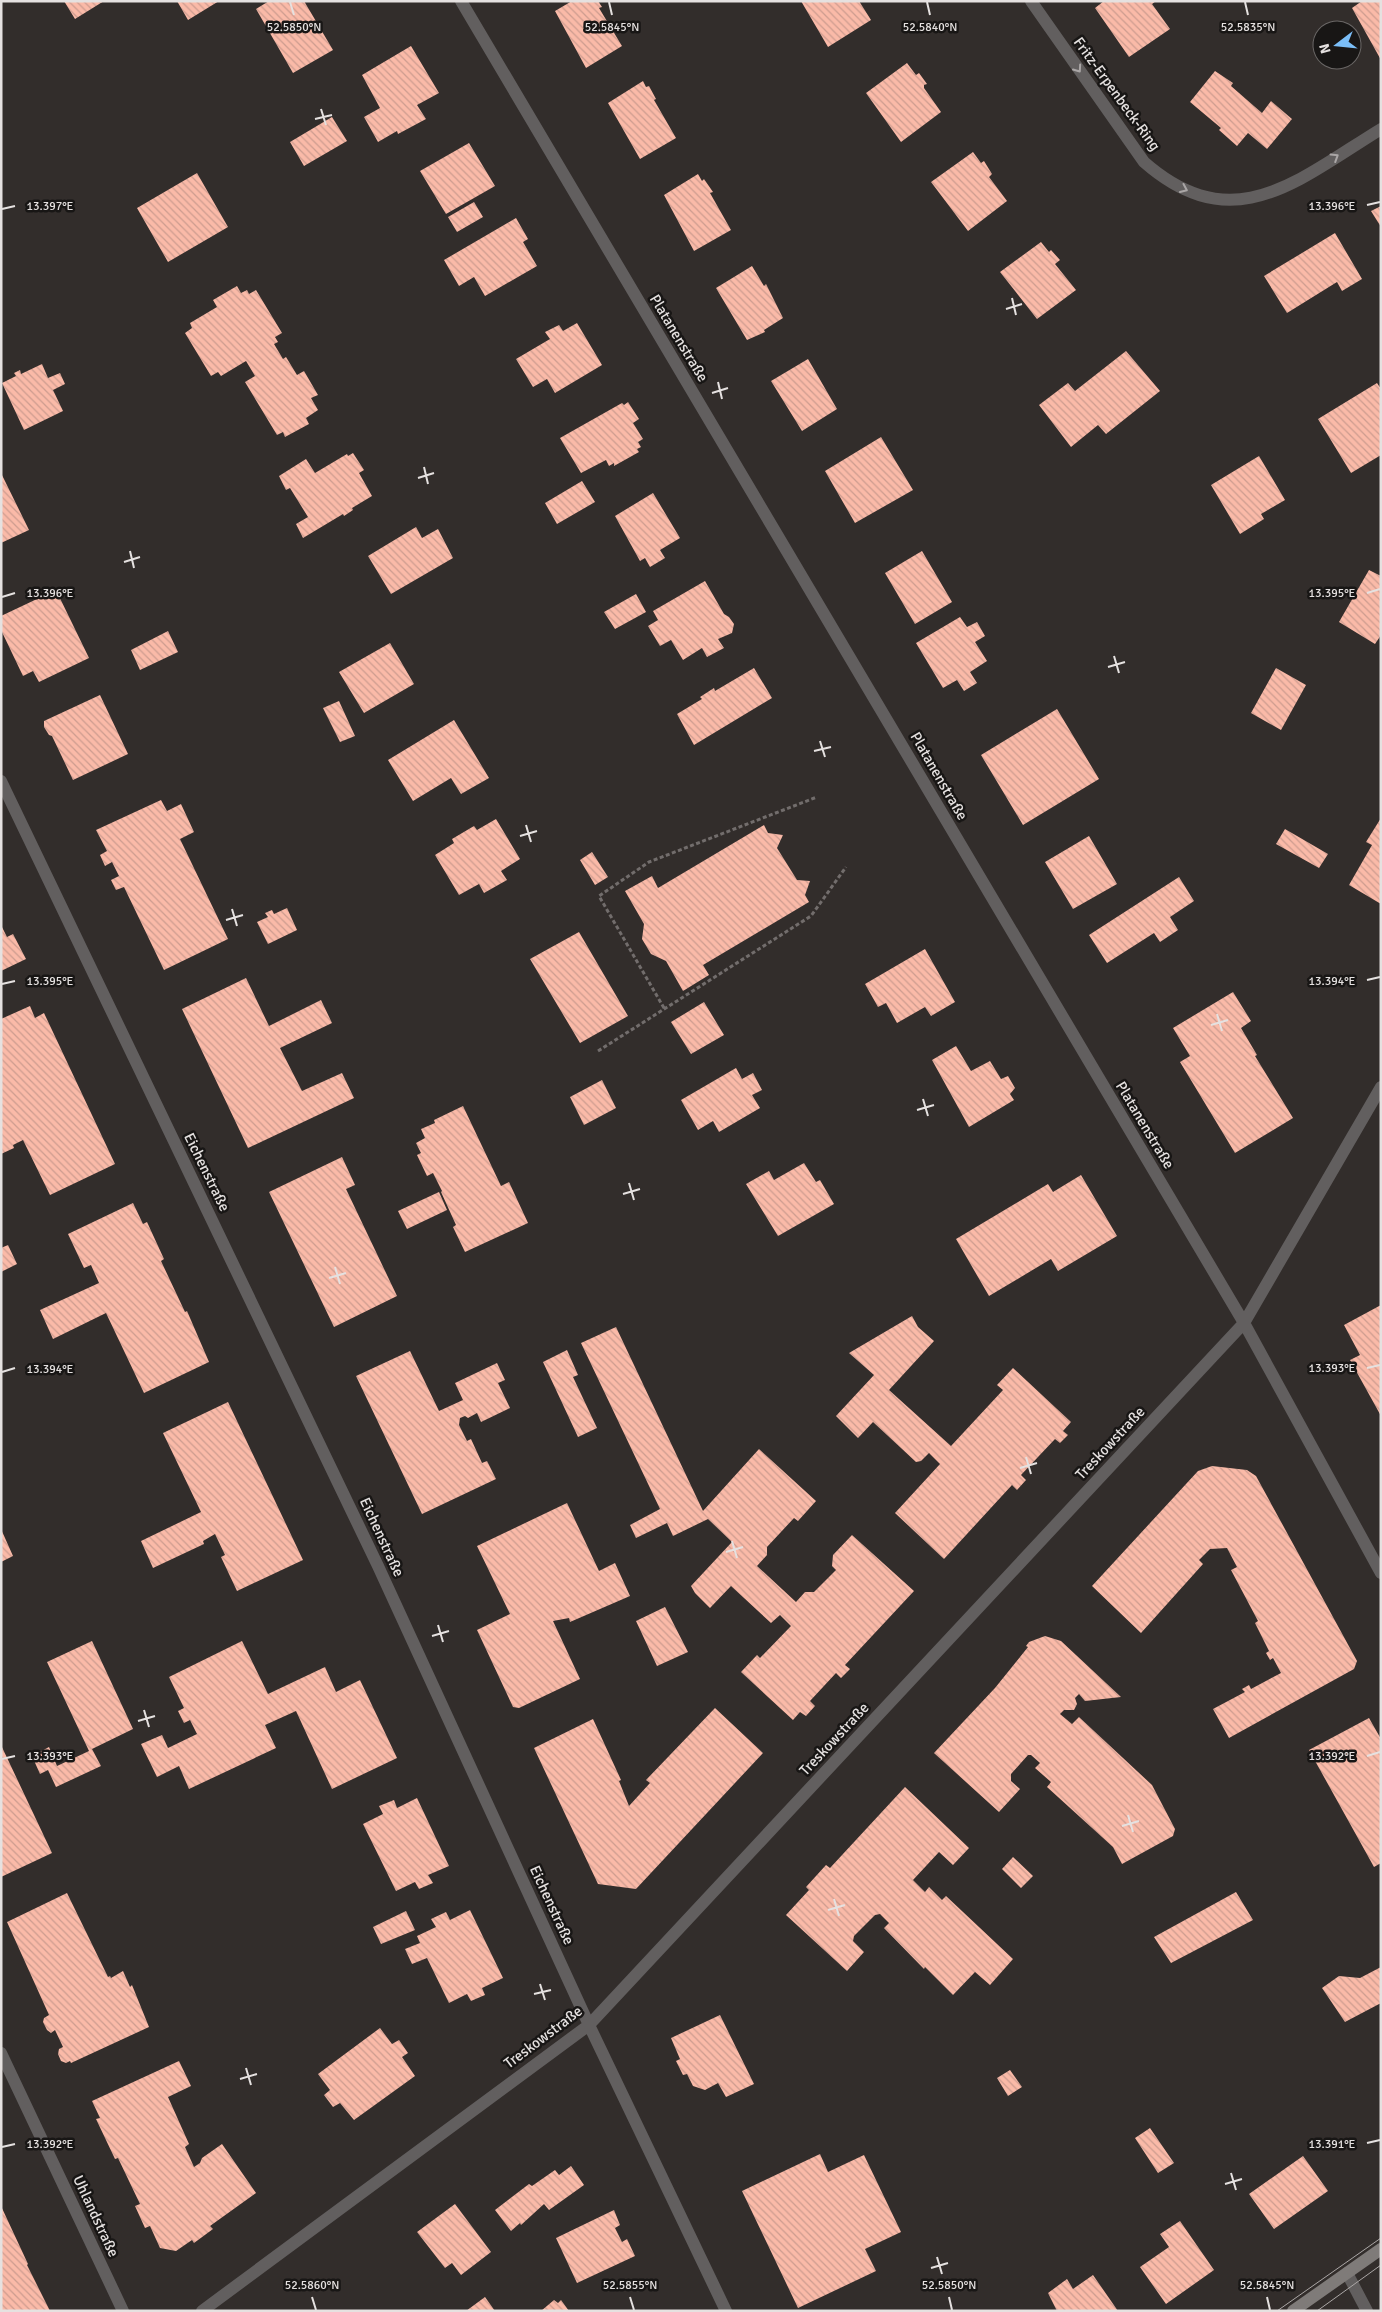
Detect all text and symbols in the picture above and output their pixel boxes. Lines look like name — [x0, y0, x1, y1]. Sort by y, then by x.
text: 52.5850°N — [267, 20, 321, 35]
text: 52.5845°N — [585, 20, 639, 35]
text: 52.5840°N — [903, 20, 957, 35]
text: 52.5835°N — [1221, 20, 1275, 35]
north arrow — [1312, 20, 1362, 70]
street label: Fritz-Erpenbeck-Ring — [1070, 34, 1164, 154]
text: N — [1315, 41, 1334, 55]
one-way arrow — [1073, 63, 1081, 72]
one-way arrow — [1329, 154, 1338, 163]
one-way arrow — [1179, 183, 1188, 194]
text: 13.397°E — [27, 199, 74, 214]
text: 13.396°E — [1309, 199, 1356, 214]
street label: Platanenstraße — [646, 291, 712, 385]
text: 13.396°E — [27, 586, 74, 601]
text: 13.395°E — [1309, 586, 1356, 601]
street label: Platanenstraße — [906, 729, 972, 823]
text: 13.395°E — [27, 974, 74, 989]
text: 13.394°E — [1309, 974, 1356, 989]
street label: Platanenstraße — [1112, 1078, 1178, 1172]
street label: Eichenstraße — [180, 1130, 234, 1214]
text: 13.393°E — [1309, 1361, 1356, 1376]
text: 13.394°E — [27, 1362, 74, 1377]
street label: Treskowstraße — [1072, 1403, 1148, 1483]
street label: Eichenstraße — [356, 1495, 408, 1579]
street label: Treskowstraße — [796, 1699, 872, 1779]
text: 13.393°E — [27, 1749, 74, 1764]
text: 13.392°E — [1309, 1749, 1356, 1764]
street label: Eichenstraße — [526, 1863, 578, 1947]
street label: Treskowstraße — [500, 2002, 586, 2072]
text: 13.392°E — [27, 2137, 74, 2152]
text: 13.391°E — [1309, 2137, 1356, 2152]
street label: Uhlandstraße — [69, 2172, 123, 2260]
text: 52.5860°N — [285, 2278, 339, 2293]
text: 52.5855°N — [603, 2278, 657, 2293]
text: 52.5850°N — [922, 2278, 976, 2293]
text: 52.5845°N — [1240, 2278, 1294, 2293]

